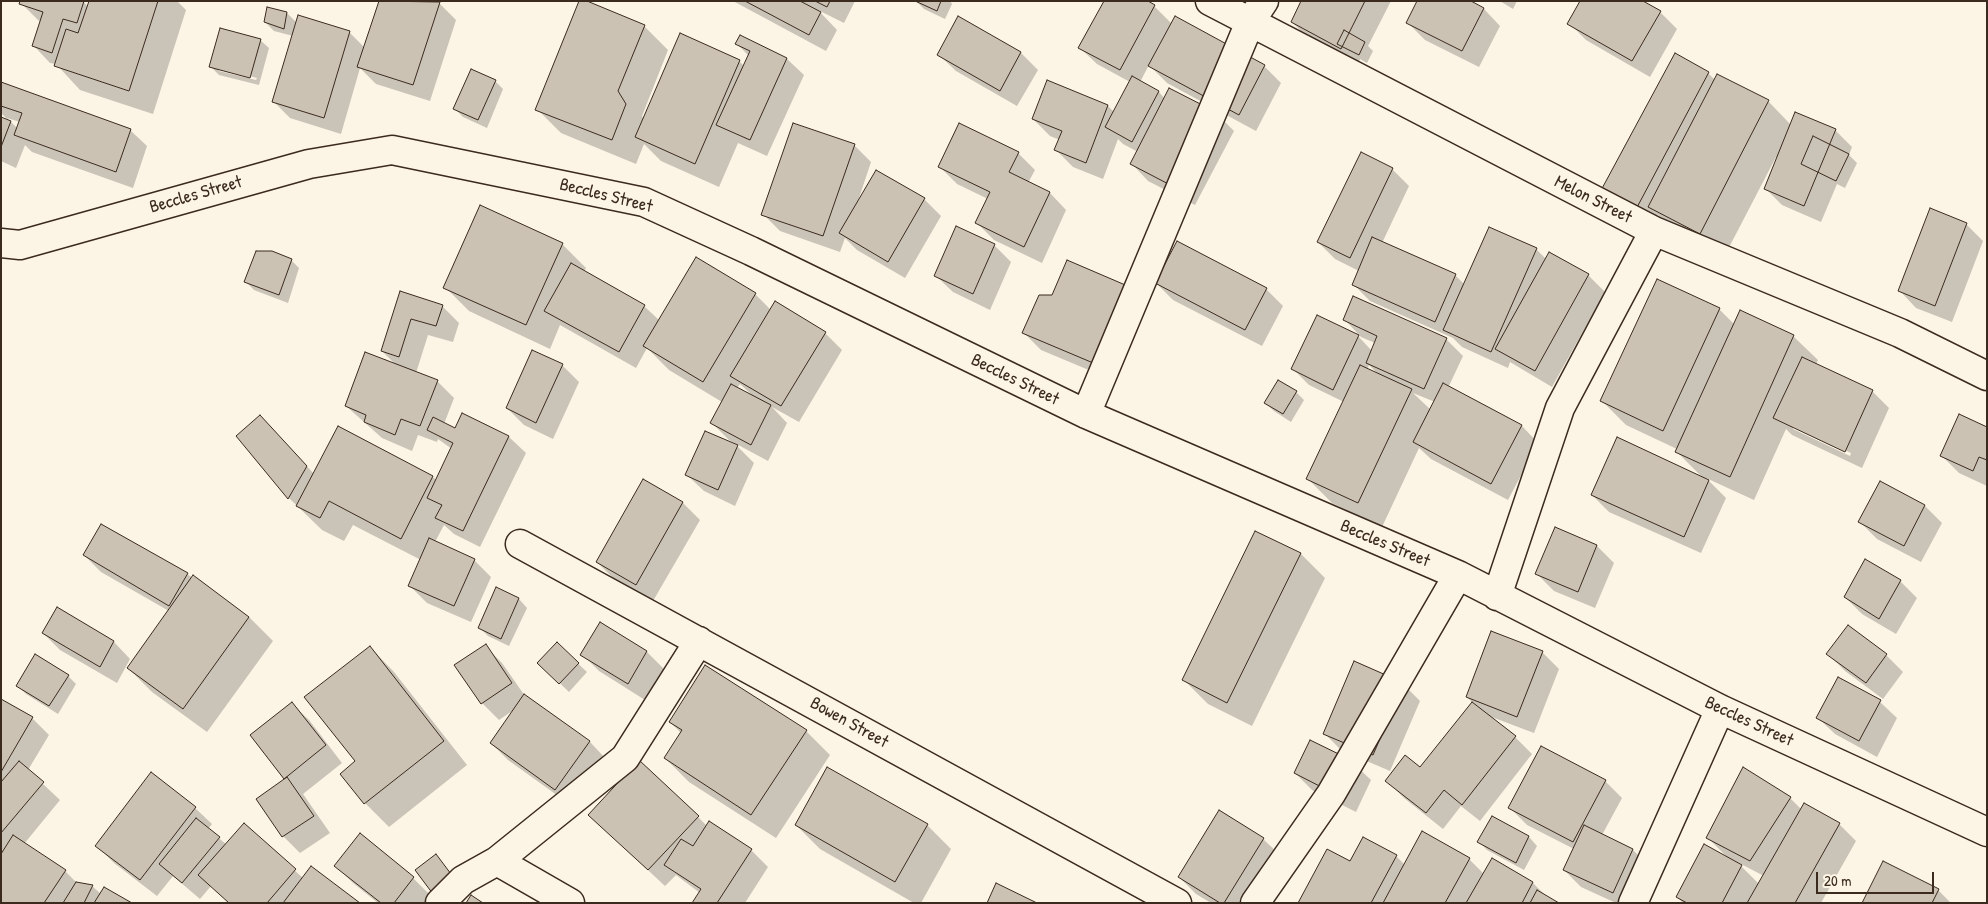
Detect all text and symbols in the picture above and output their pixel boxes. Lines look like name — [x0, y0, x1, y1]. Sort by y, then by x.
street label: Melon Street — [1551, 171, 1635, 229]
street label: Beccles Street — [147, 172, 245, 218]
street label: Beccles Street — [557, 174, 655, 218]
street label: Beccles Street — [967, 349, 1063, 411]
street label: Beccles Street — [1337, 515, 1433, 573]
street label: Beccles Street — [1701, 692, 1797, 752]
street label: Bowen Street — [806, 693, 892, 753]
scale bar — [1818, 862, 1936, 894]
text: 20 m — [1824, 870, 1851, 891]

